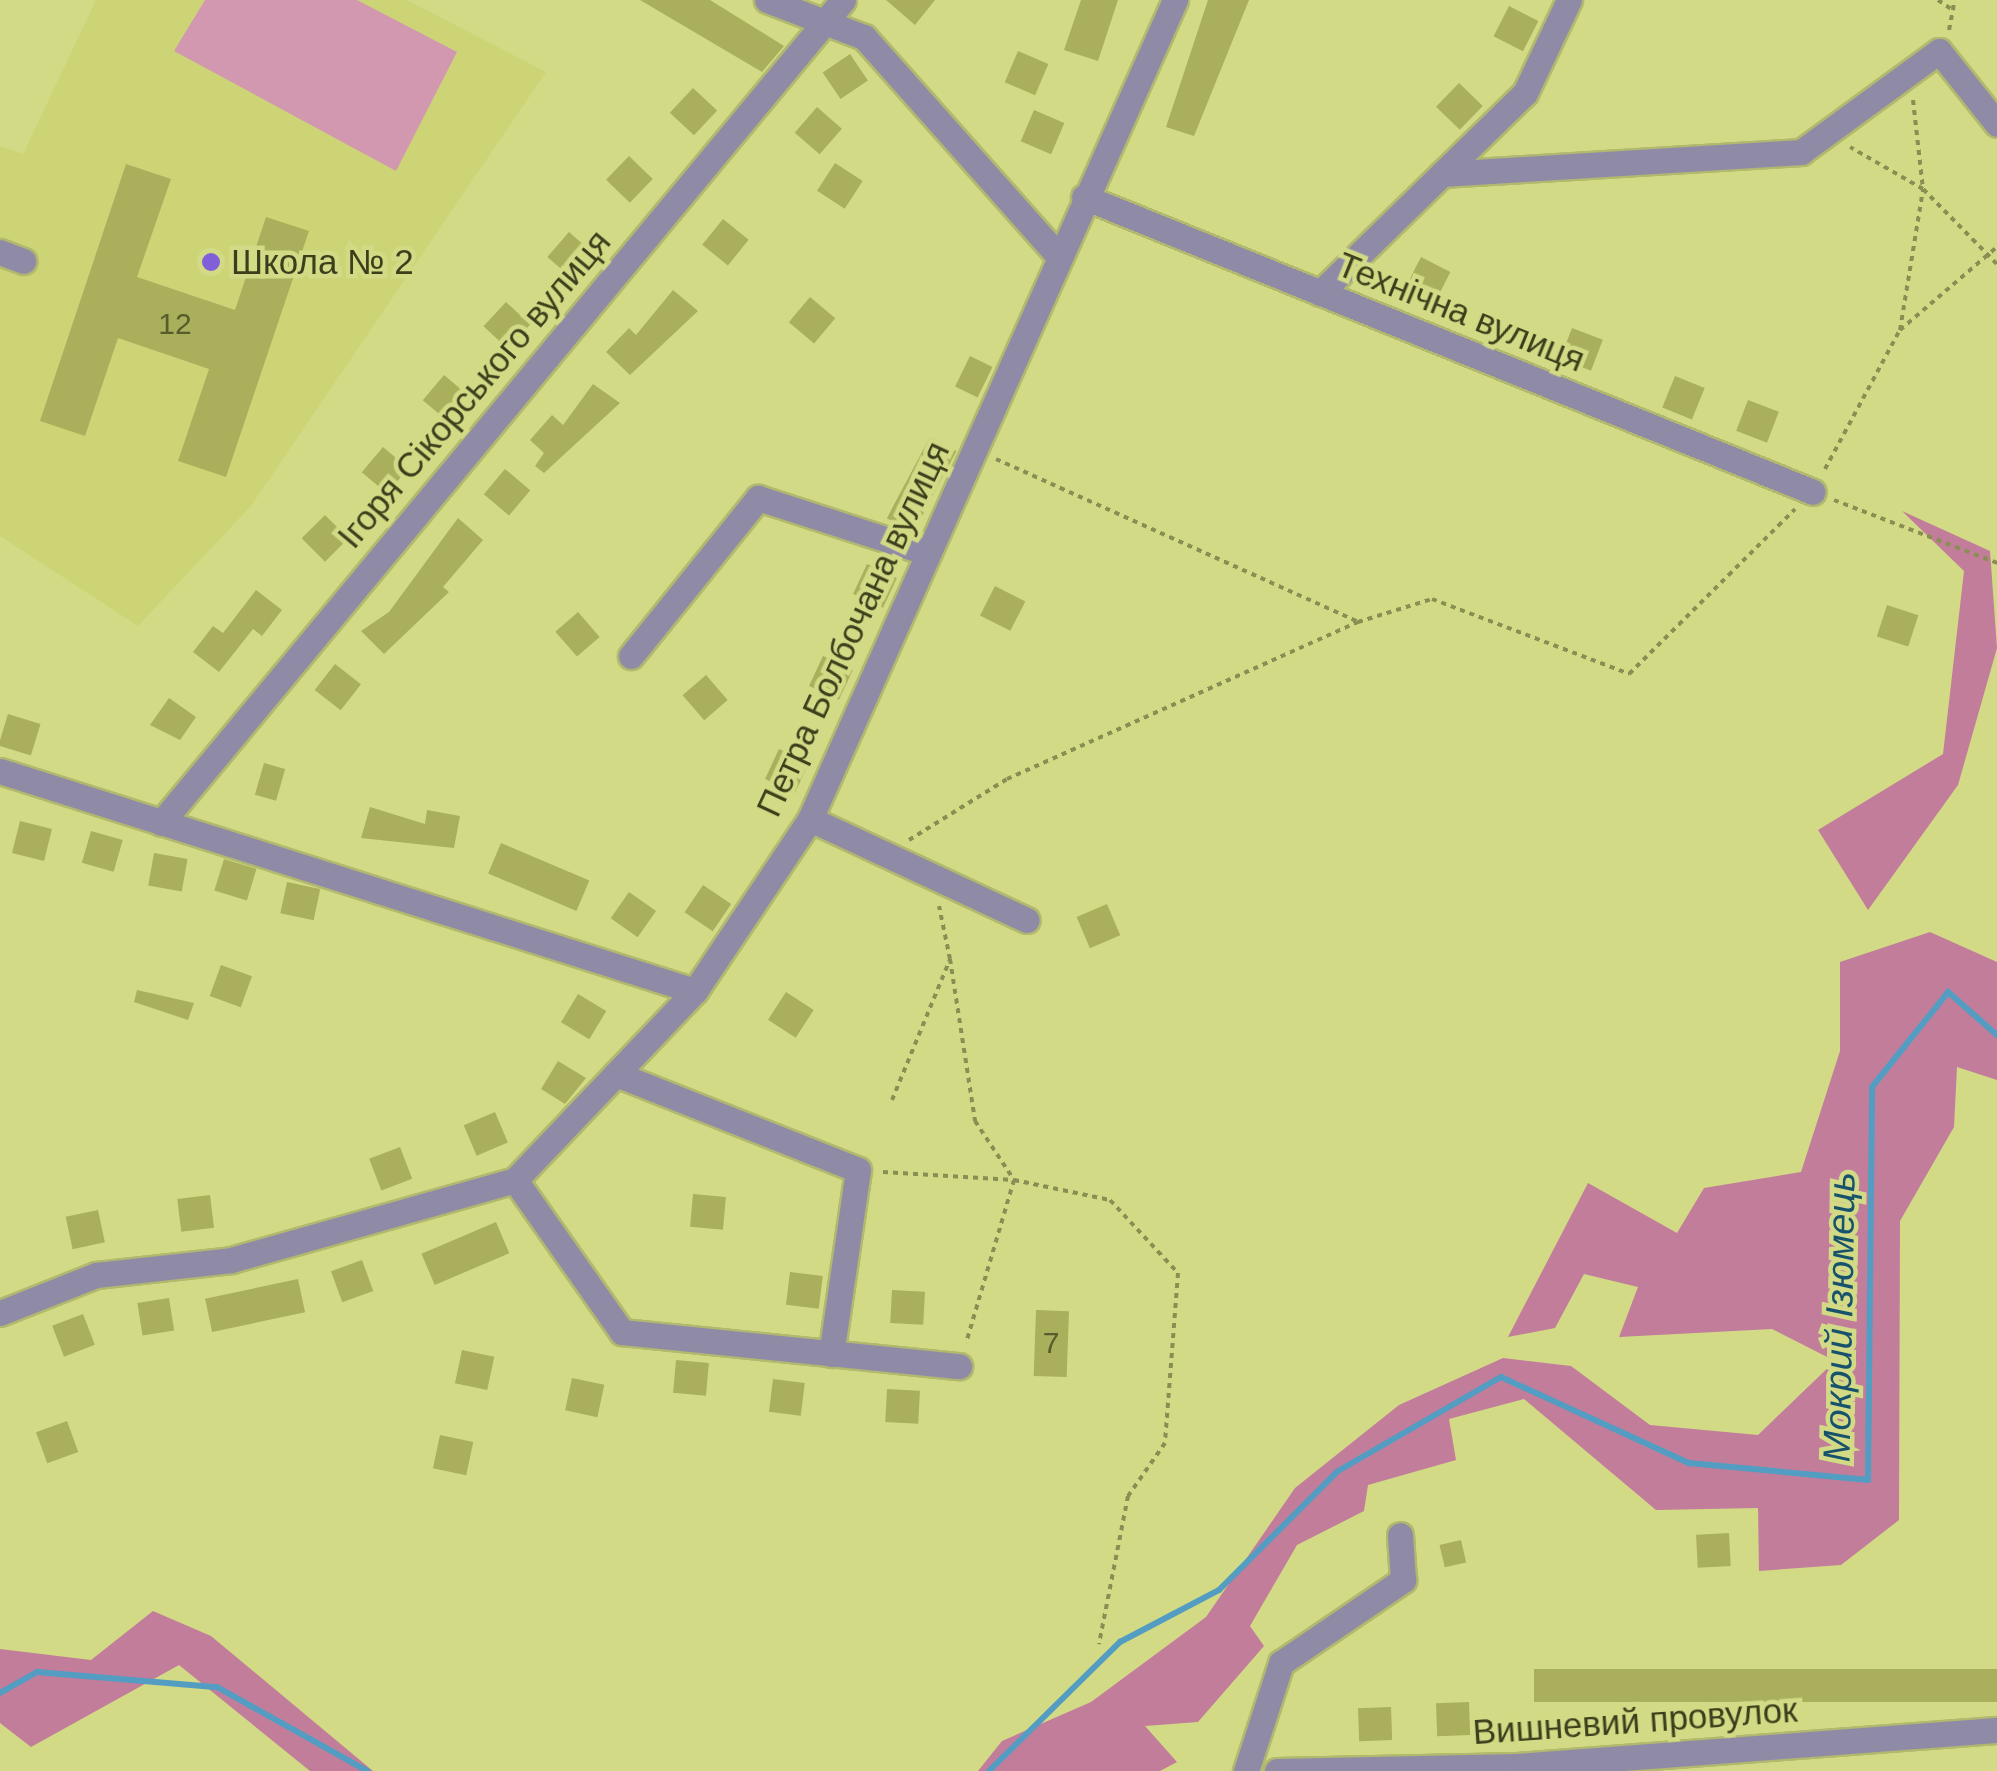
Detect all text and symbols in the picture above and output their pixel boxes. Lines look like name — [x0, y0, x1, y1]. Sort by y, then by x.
street label: Ігоря Сікорського вулиця — [329, 221, 619, 557]
place label: Школа № 2 — [231, 241, 414, 283]
street label: Технічна вулиця — [1331, 243, 1591, 381]
marker: Школа № 2 — [200, 251, 222, 273]
house number: 12 — [158, 306, 192, 342]
street label: Петра Болбочана вулиця — [748, 435, 958, 823]
water label: Мокрий Ізюмець — [1815, 1171, 1865, 1463]
house number: 7 — [1043, 1325, 1059, 1361]
street label: Вишневий провулок — [1471, 1689, 1799, 1753]

